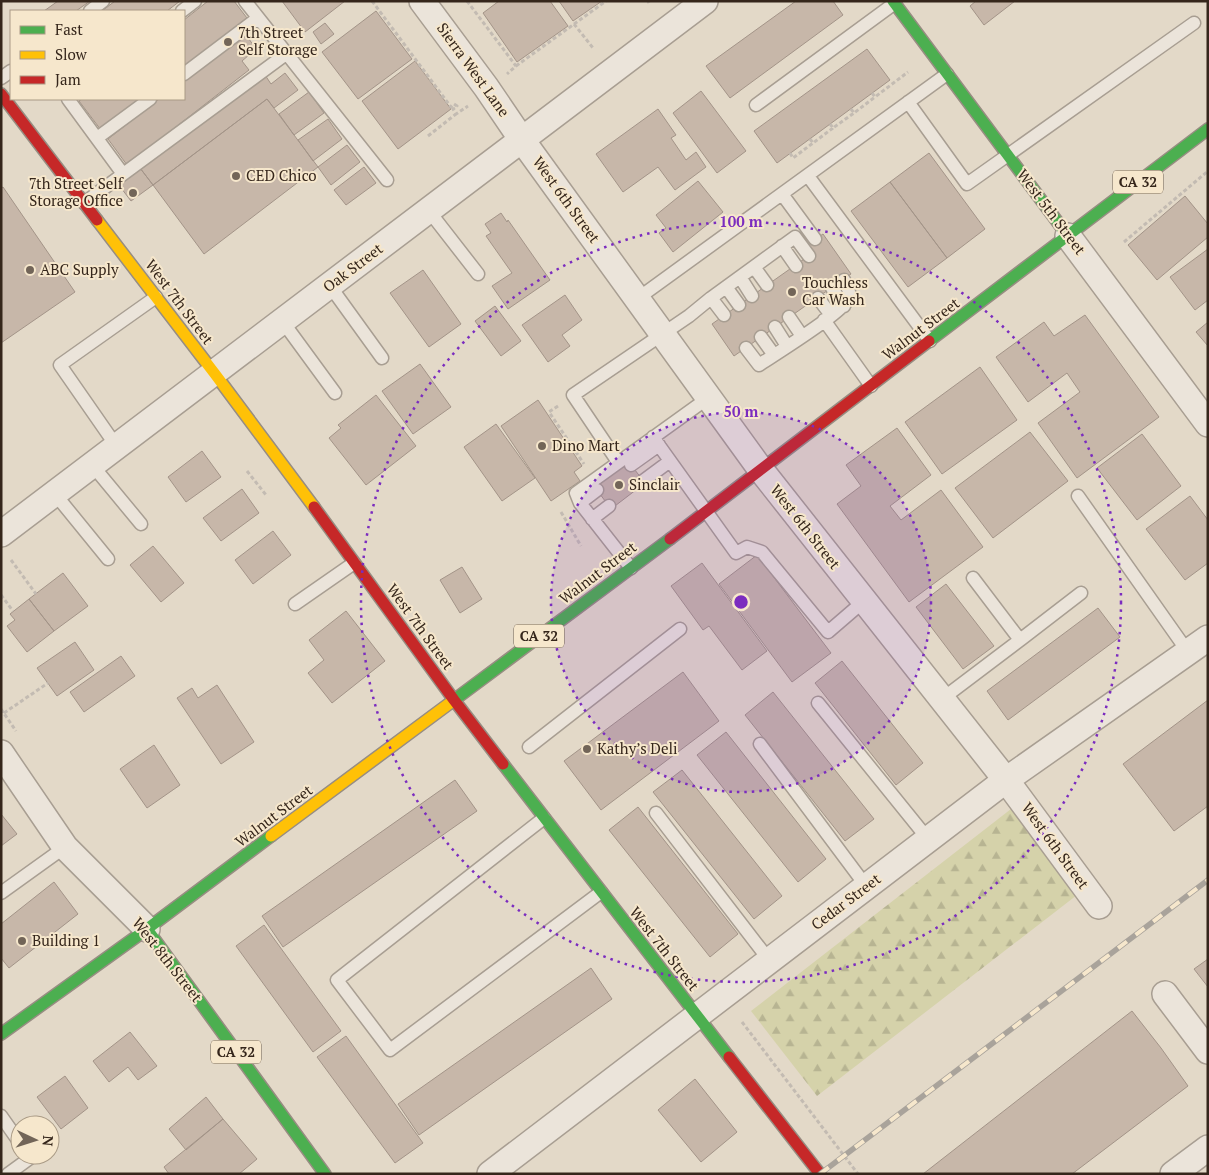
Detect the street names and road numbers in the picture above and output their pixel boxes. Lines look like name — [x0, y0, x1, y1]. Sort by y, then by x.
street label: Sierra West Lane — [433, 18, 515, 120]
street label: West 6th Street — [529, 152, 605, 247]
street label: West 5th Street — [1013, 165, 1091, 259]
road number: CA 32 — [1113, 170, 1163, 193]
street label: Oak Street — [318, 238, 387, 296]
street label: West 7th Street — [141, 255, 219, 348]
street label: Walnut Street — [878, 292, 963, 364]
street label: West 6th Street — [766, 480, 845, 573]
street label: Walnut Street — [555, 536, 640, 608]
street label: West 7th Street — [383, 579, 459, 674]
road number: CA 32 — [514, 624, 564, 648]
street label: Walnut Street — [231, 779, 316, 851]
street label: West 6th Street — [1018, 798, 1094, 893]
street label: Cedar Street — [807, 868, 885, 934]
street label: West 7th Street — [626, 902, 704, 995]
street label: West 8th Street — [128, 913, 207, 1006]
road number: CA 32 — [211, 1040, 261, 1064]

